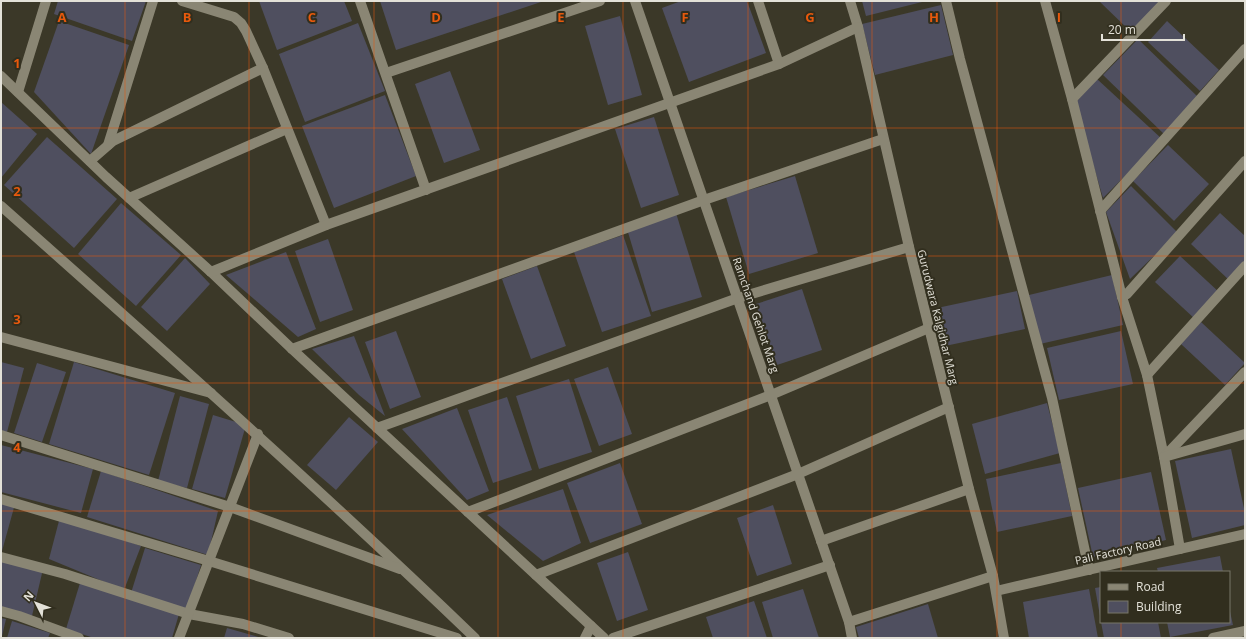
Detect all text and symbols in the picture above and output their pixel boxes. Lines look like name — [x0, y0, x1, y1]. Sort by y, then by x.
text: A — [58, 8, 67, 26]
text: B — [183, 8, 192, 26]
text: C — [308, 8, 316, 26]
text: D — [431, 8, 441, 26]
text: E — [557, 8, 565, 26]
text: F — [681, 8, 689, 26]
text: G — [805, 8, 815, 26]
text: H — [929, 8, 939, 26]
text: I — [1057, 8, 1061, 26]
scale bar — [1102, 16, 1184, 42]
text: 20 m — [1108, 21, 1136, 38]
text: 1 — [13, 54, 21, 72]
text: 2 — [13, 182, 21, 200]
street label: Gurudwara Kalgidhar Marg — [914, 248, 963, 386]
street label: Ramchand Gehlot Marg — [730, 255, 783, 375]
text: 3 — [13, 310, 21, 328]
text: 4 — [13, 438, 21, 456]
street label: Pali Factory Road — [1073, 533, 1162, 568]
legend — [1100, 571, 1230, 623]
text: Road — [1136, 578, 1165, 595]
north arrow — [16, 583, 56, 623]
text: N — [20, 588, 37, 604]
text: Building — [1136, 598, 1182, 615]

